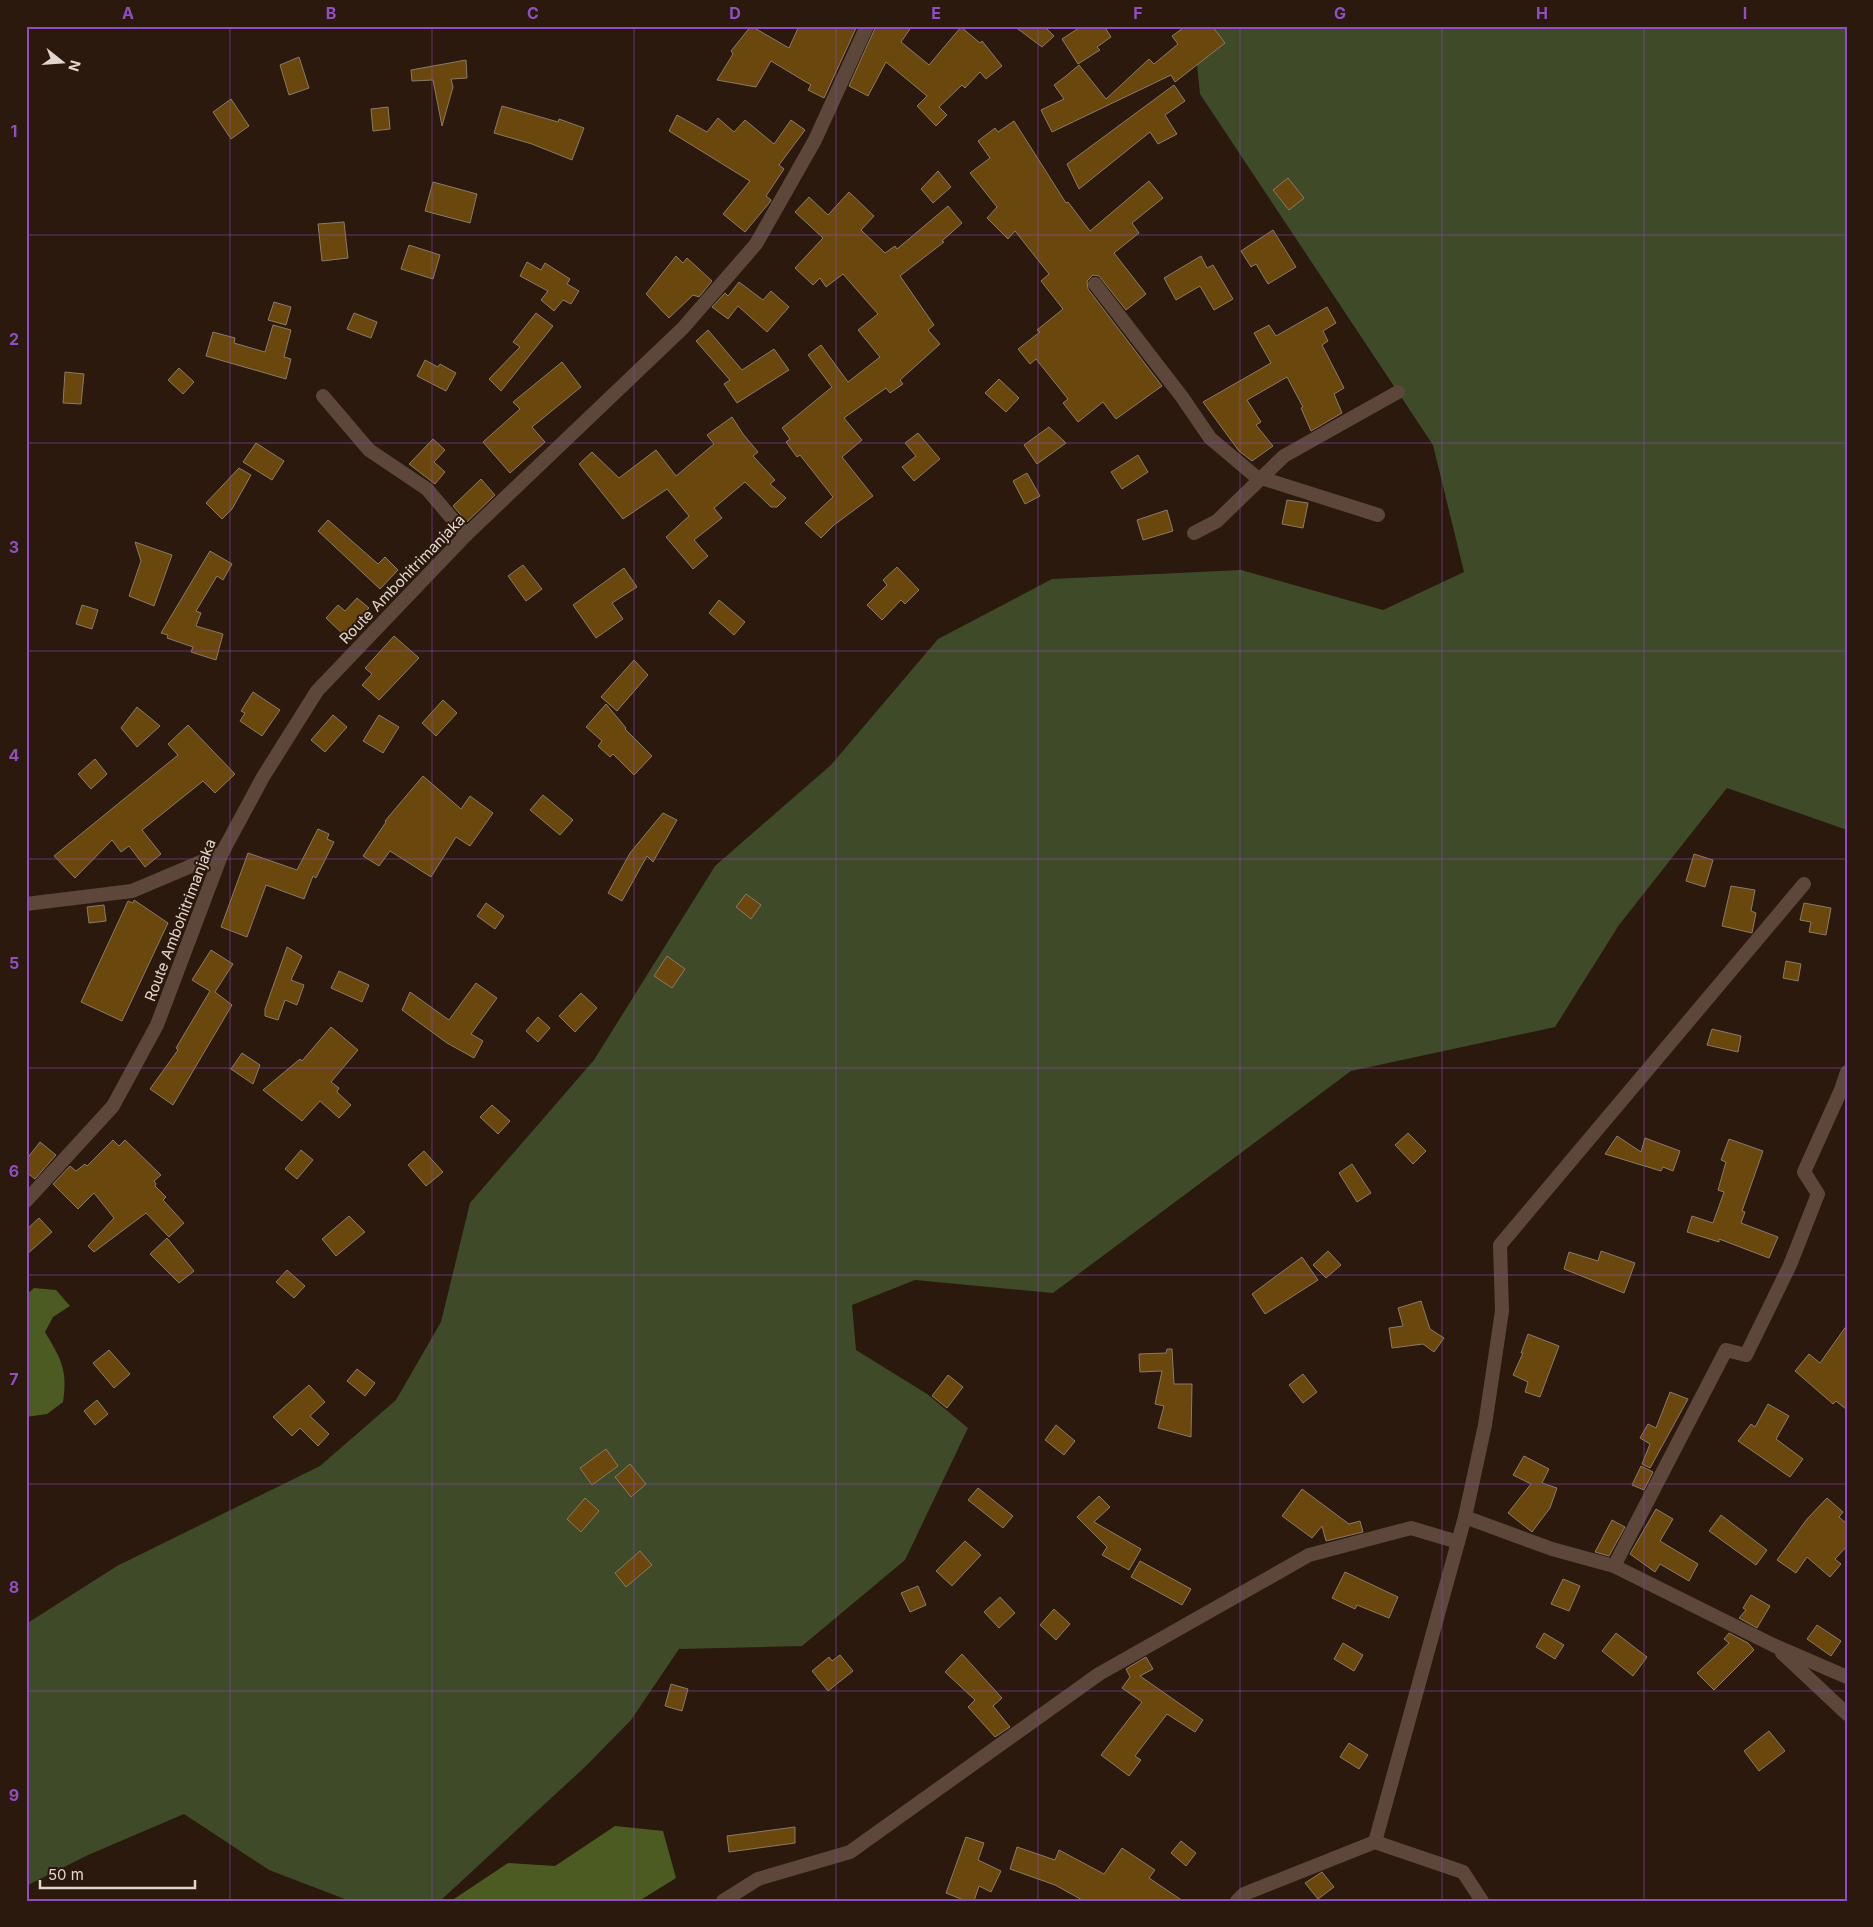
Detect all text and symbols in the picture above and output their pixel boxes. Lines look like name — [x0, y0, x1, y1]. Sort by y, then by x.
text: A — [122, 3, 134, 23]
text: B — [326, 3, 336, 23]
text: C — [527, 3, 539, 23]
text: D — [729, 3, 741, 23]
text: E — [931, 3, 941, 23]
text: F — [1133, 3, 1143, 23]
text: G — [1334, 3, 1346, 23]
text: H — [1536, 3, 1548, 23]
text: I — [1743, 3, 1747, 23]
north arrow — [38, 38, 88, 88]
text: N — [65, 58, 85, 74]
text: 1 — [11, 121, 17, 141]
text: 2 — [9, 329, 19, 349]
street label: Route Ambohitrimanjaka — [335, 510, 469, 648]
text: 3 — [9, 537, 19, 557]
text: 4 — [9, 745, 20, 765]
street label: Route Ambohitrimanjaka — [140, 836, 220, 1004]
text: 5 — [9, 953, 19, 973]
text: 6 — [9, 1161, 19, 1181]
text: 7 — [9, 1369, 19, 1389]
text: 8 — [9, 1577, 19, 1597]
text: 9 — [9, 1785, 19, 1805]
scale bar — [40, 1857, 195, 1889]
text: 50 m — [48, 1865, 84, 1884]

